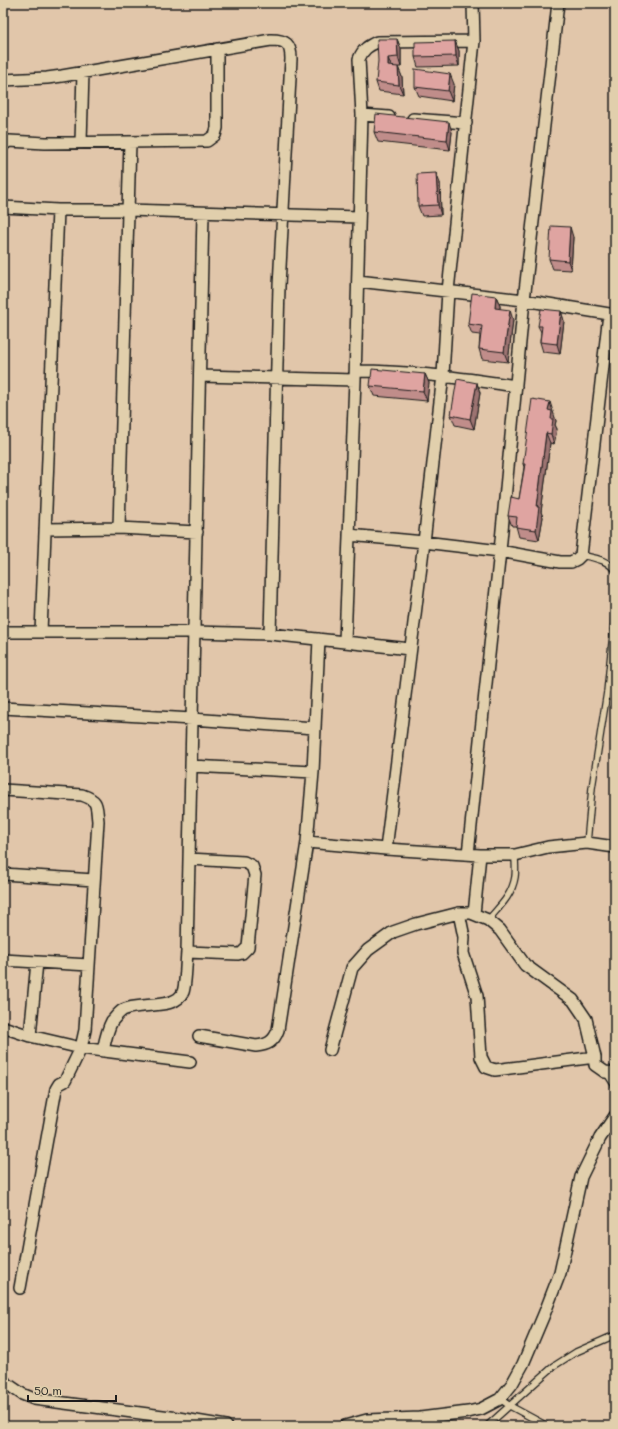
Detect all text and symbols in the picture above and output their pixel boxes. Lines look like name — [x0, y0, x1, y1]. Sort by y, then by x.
scale bar — [28, 1377, 116, 1403]
text: 50 m — [34, 1382, 62, 1398]

